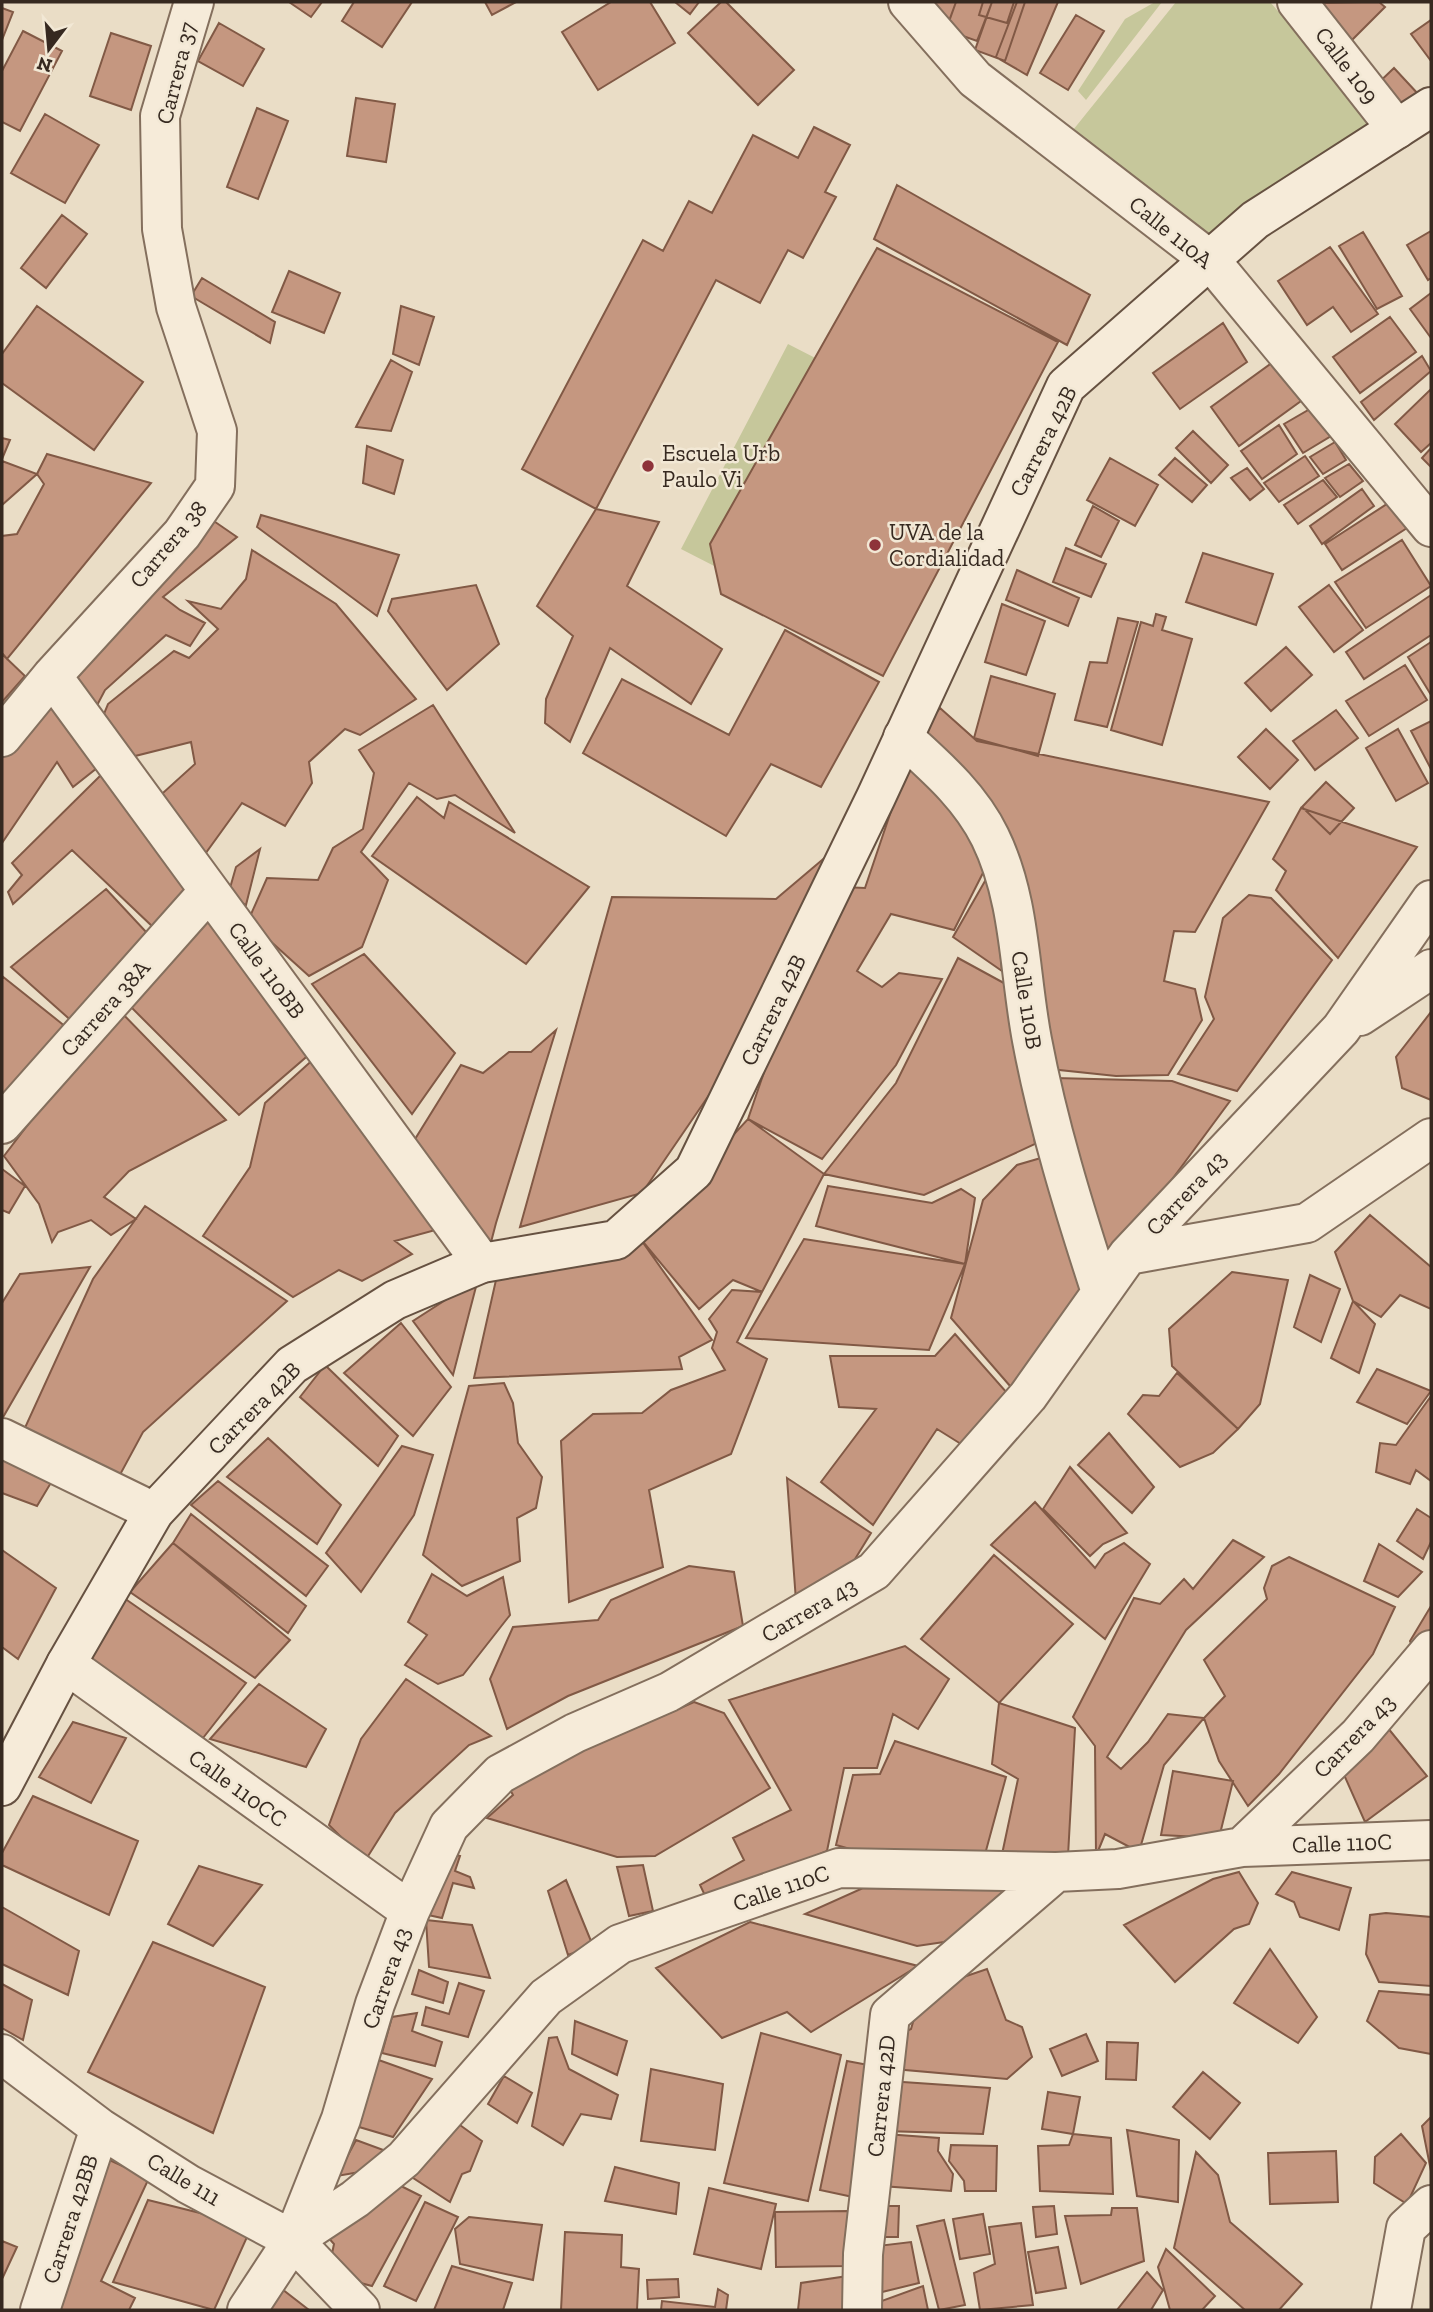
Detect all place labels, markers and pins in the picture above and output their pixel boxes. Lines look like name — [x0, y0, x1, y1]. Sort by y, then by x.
place label: Escuela Urb Paulo Vi — [662, 439, 780, 493]
marker: Escuela Urb Paulo Vi — [640, 458, 656, 474]
place label: UVA de la Cordialidad — [889, 518, 1005, 572]
marker: UVA de la Cordialidad — [867, 537, 883, 553]

